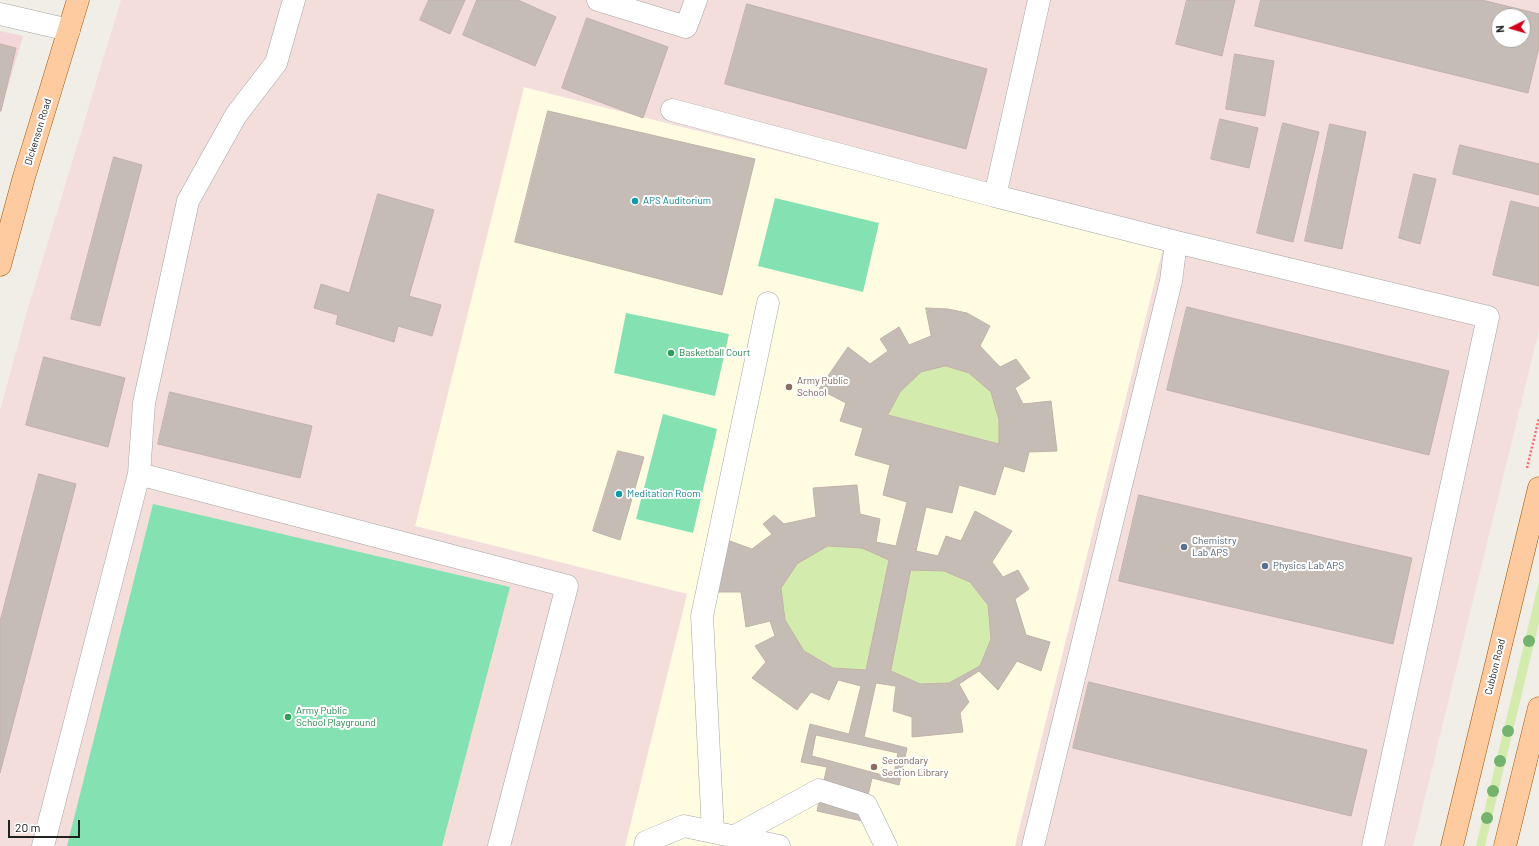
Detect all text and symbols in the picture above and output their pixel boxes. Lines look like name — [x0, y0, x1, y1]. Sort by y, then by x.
north arrow — [1491, 8, 1531, 48]
text: N — [1493, 25, 1506, 33]
street label: Dickenson Road — [22, 97, 54, 167]
place label: APS Auditorium — [643, 195, 711, 207]
marker: APS Auditorium — [630, 196, 640, 206]
place label: Basketball Court — [679, 347, 750, 359]
marker: Basketball Court — [666, 348, 676, 358]
place label: Army Public School — [797, 375, 848, 398]
marker: Army Public School — [784, 382, 794, 392]
place label: Meditation Room — [627, 488, 700, 500]
marker: Meditation Room — [614, 489, 624, 499]
place label: Chemistry Lab APS — [1192, 535, 1237, 558]
marker: Chemistry Lab APS — [1179, 542, 1189, 552]
place label: Physics Lab APS — [1273, 560, 1344, 572]
marker: Physics Lab APS — [1260, 561, 1270, 571]
street label: Cubbon Road — [1482, 638, 1508, 696]
place label: Army Public School Playground — [296, 705, 376, 728]
marker: Army Public School Playground — [283, 712, 293, 722]
place label: Secondary Section Library — [882, 755, 948, 778]
marker: Secondary Section Library — [869, 762, 879, 772]
scale bar — [10, 812, 82, 838]
text: 20 m — [15, 820, 41, 834]

